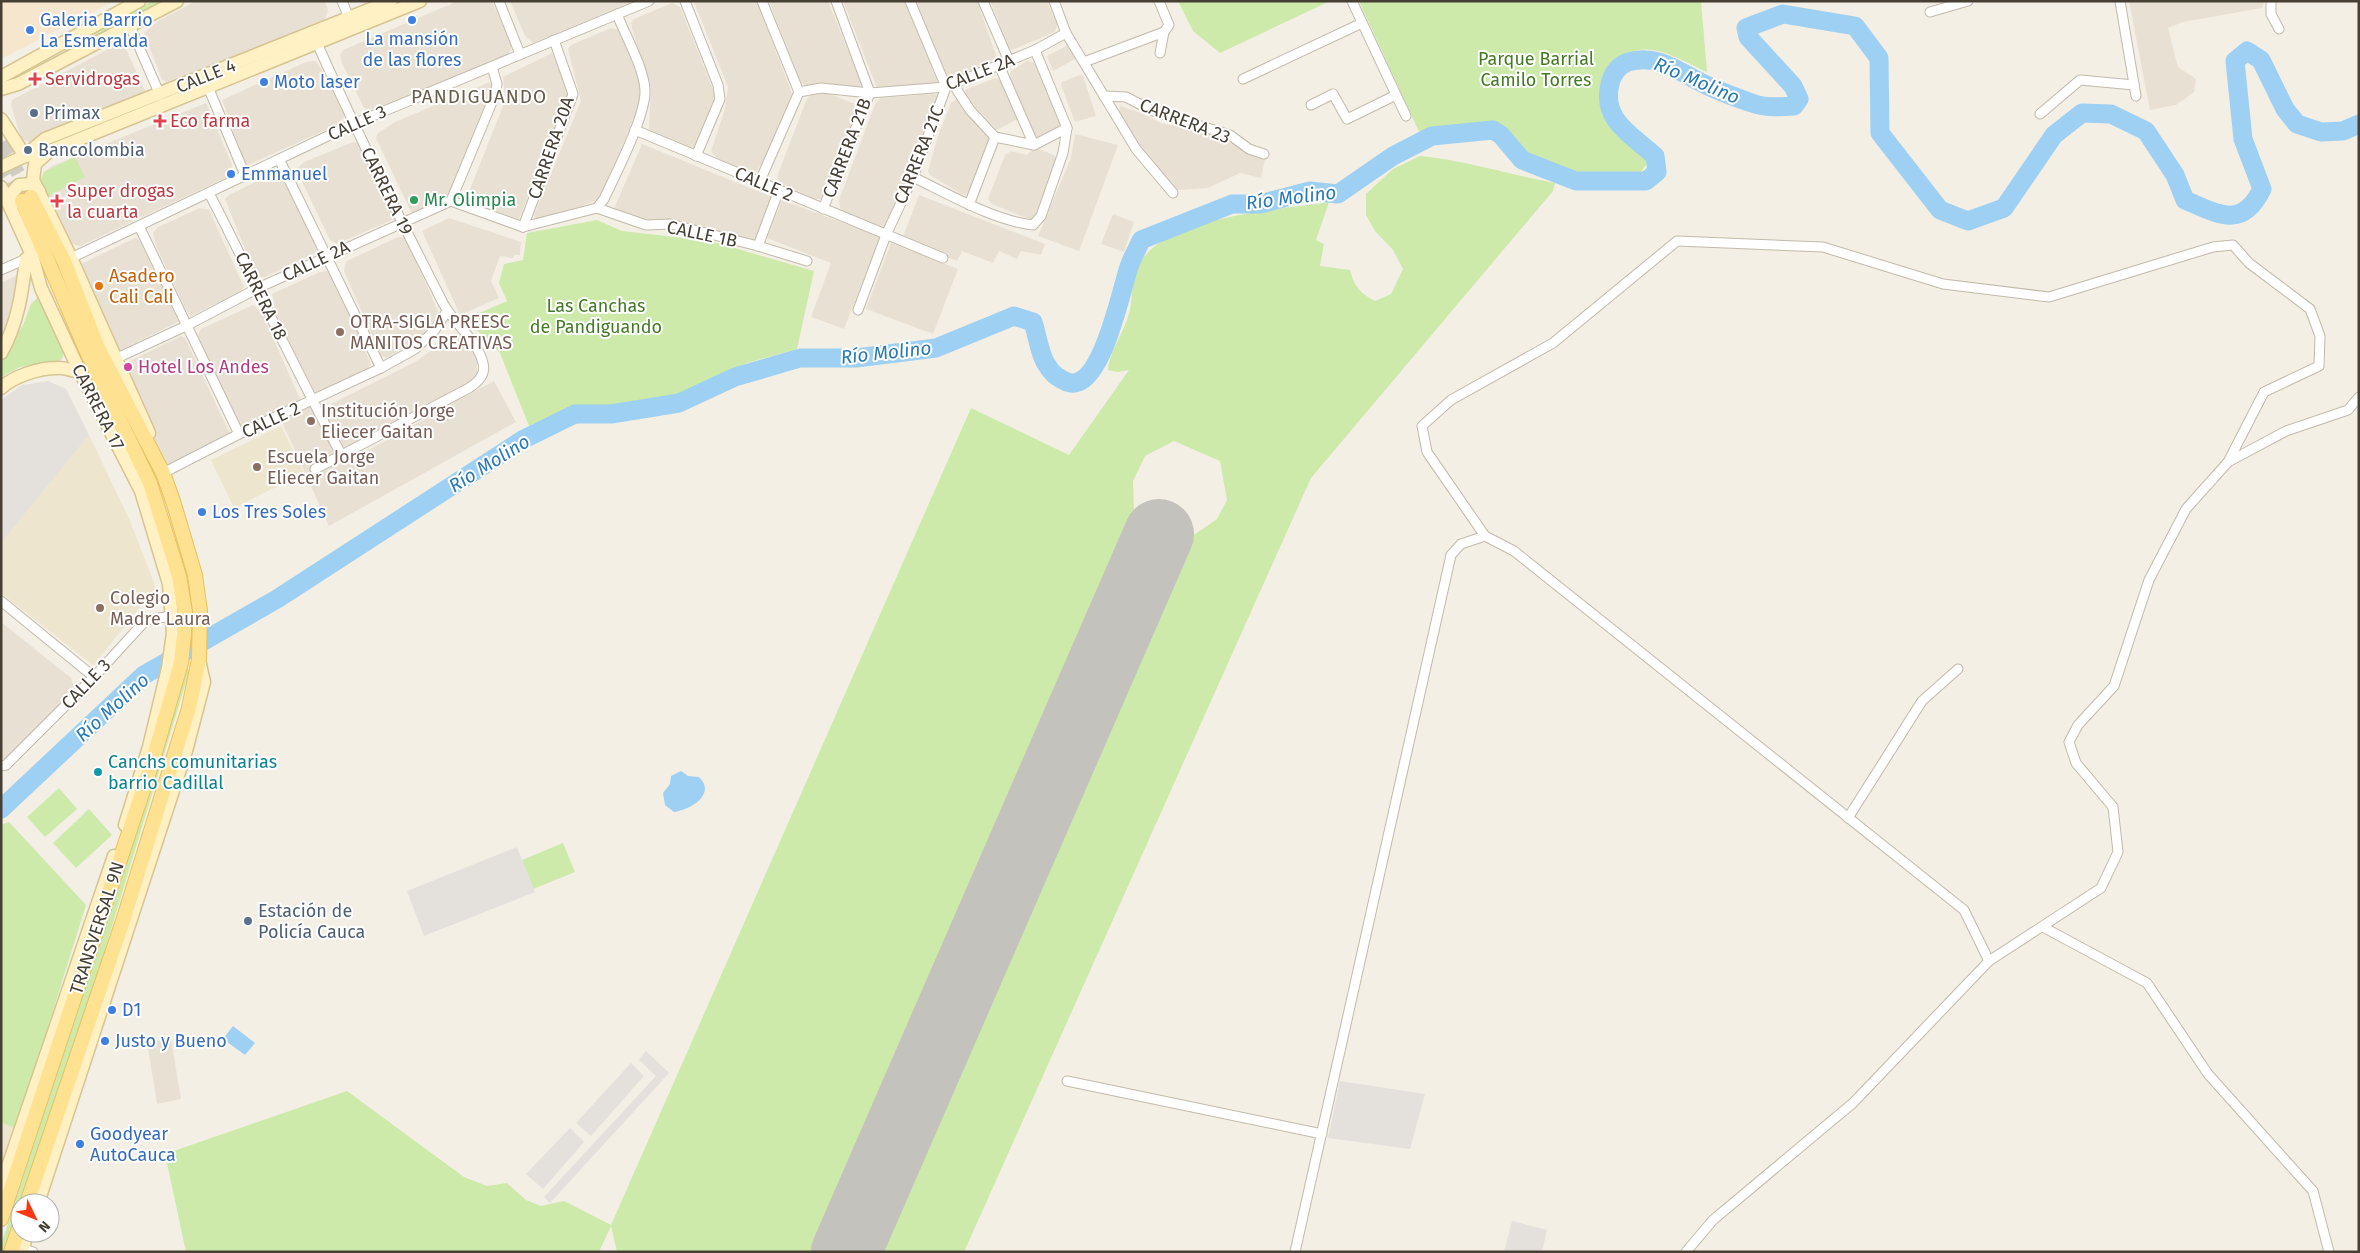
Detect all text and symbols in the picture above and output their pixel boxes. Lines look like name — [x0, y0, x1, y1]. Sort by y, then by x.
place label: Galeria Barrio La Esmeralda — [40, 9, 153, 52]
marker: La mansión de las flores — [406, 14, 418, 26]
marker: Galeria Barrio La Esmeralda — [24, 24, 36, 36]
place label: La mansión de las flores — [362, 28, 462, 71]
park label: Parque Barrial Camilo Torres — [1478, 48, 1594, 91]
street label: CALLE 2A — [942, 49, 1018, 95]
water label: Río Molino — [1650, 52, 1743, 109]
street label: CALLE 4 — [173, 54, 239, 98]
place label: Servidrogas — [45, 68, 140, 90]
place label: Moto laser — [274, 71, 360, 93]
marker: Servidrogas — [29, 73, 41, 85]
marker: Moto laser — [258, 76, 270, 88]
district label: PANDIGUANDO — [411, 85, 547, 108]
street label: CARRERA 20A — [523, 93, 579, 202]
street label: CARRERA 23 — [1136, 94, 1234, 148]
street label: CARRERA 21B — [818, 95, 876, 201]
street label: CALLE 3 — [324, 100, 390, 146]
place label: Primax — [44, 102, 100, 124]
street label: CARRERA 21C — [889, 103, 949, 207]
marker: Primax — [28, 107, 40, 119]
place label: Eco farma — [170, 110, 250, 132]
marker: Eco farma — [154, 115, 166, 127]
place label: Bancolombia — [38, 139, 145, 161]
street label: CARRERA 19 — [356, 143, 418, 239]
marker: Bancolombia — [22, 144, 34, 156]
street label: CALLE 2 — [731, 162, 797, 206]
place label: Emmanuel — [241, 163, 327, 185]
marker: Emmanuel — [225, 168, 237, 180]
place label: Super drogas la cuarta — [67, 180, 174, 223]
water label: Río Molino — [1244, 181, 1338, 214]
place label: Mr. Olimpia — [424, 189, 516, 211]
marker: Mr. Olimpia — [408, 194, 420, 206]
marker: Super drogas la cuarta — [51, 195, 63, 207]
street label: CALLE 1B — [665, 216, 739, 252]
street label: CALLE 2A — [279, 236, 354, 286]
street label: CARRERA 18 — [230, 248, 292, 344]
place label: Asadero Cali Cali — [109, 265, 175, 308]
marker: Asadero Cali Cali — [93, 280, 105, 292]
park label: Las Canchas de Pandiguando — [530, 295, 662, 338]
place label: OTRA-SIGLA PREESC MANITOS CREATIVAS — [350, 311, 512, 354]
marker: OTRA-SIGLA PREESC MANITOS CREATIVAS — [334, 326, 346, 338]
water label: Río Molino — [840, 336, 933, 369]
place label: Hotel Los Andes — [138, 356, 269, 378]
street label: CARRERA 17 — [67, 360, 129, 454]
marker: Hotel Los Andes — [122, 361, 134, 373]
street label: CALLE 2 — [238, 397, 304, 443]
place label: Institución Jorge Eliecer Gaitan — [321, 400, 455, 443]
marker: Institución Jorge Eliecer Gaitan — [305, 415, 317, 427]
water label: Río Molino — [445, 430, 534, 497]
place label: Escuela Jorge Eliecer Gaitan — [267, 446, 379, 489]
marker: Escuela Jorge Eliecer Gaitan — [251, 461, 263, 473]
place label: Los Tres Soles — [212, 501, 326, 523]
marker: Los Tres Soles — [196, 506, 208, 518]
place label: Colegio Madre Laura — [110, 587, 211, 630]
marker: Colegio Madre Laura — [94, 602, 106, 614]
street label: CALLE 3 — [57, 654, 115, 714]
water label: Río Molino — [71, 668, 154, 746]
place label: Canchs comunitarias barrio Cadillal — [108, 751, 277, 794]
marker: Canchs comunitarias barrio Cadillal — [92, 766, 104, 778]
street label: TRANSVERSAL 9N — [65, 859, 129, 997]
place label: Estación de Policía Cauca — [258, 900, 365, 943]
marker: Estación de Policía Cauca — [242, 915, 254, 927]
place label: D1 — [122, 999, 141, 1021]
marker: D1 — [106, 1004, 118, 1016]
place label: Justo y Bueno — [115, 1030, 227, 1052]
marker: Justo y Bueno — [99, 1035, 111, 1047]
place label: Goodyear AutoCauca — [90, 1123, 176, 1166]
marker: Goodyear AutoCauca — [74, 1138, 86, 1150]
north arrow — [10, 1193, 60, 1243]
text: N — [35, 1217, 54, 1236]

